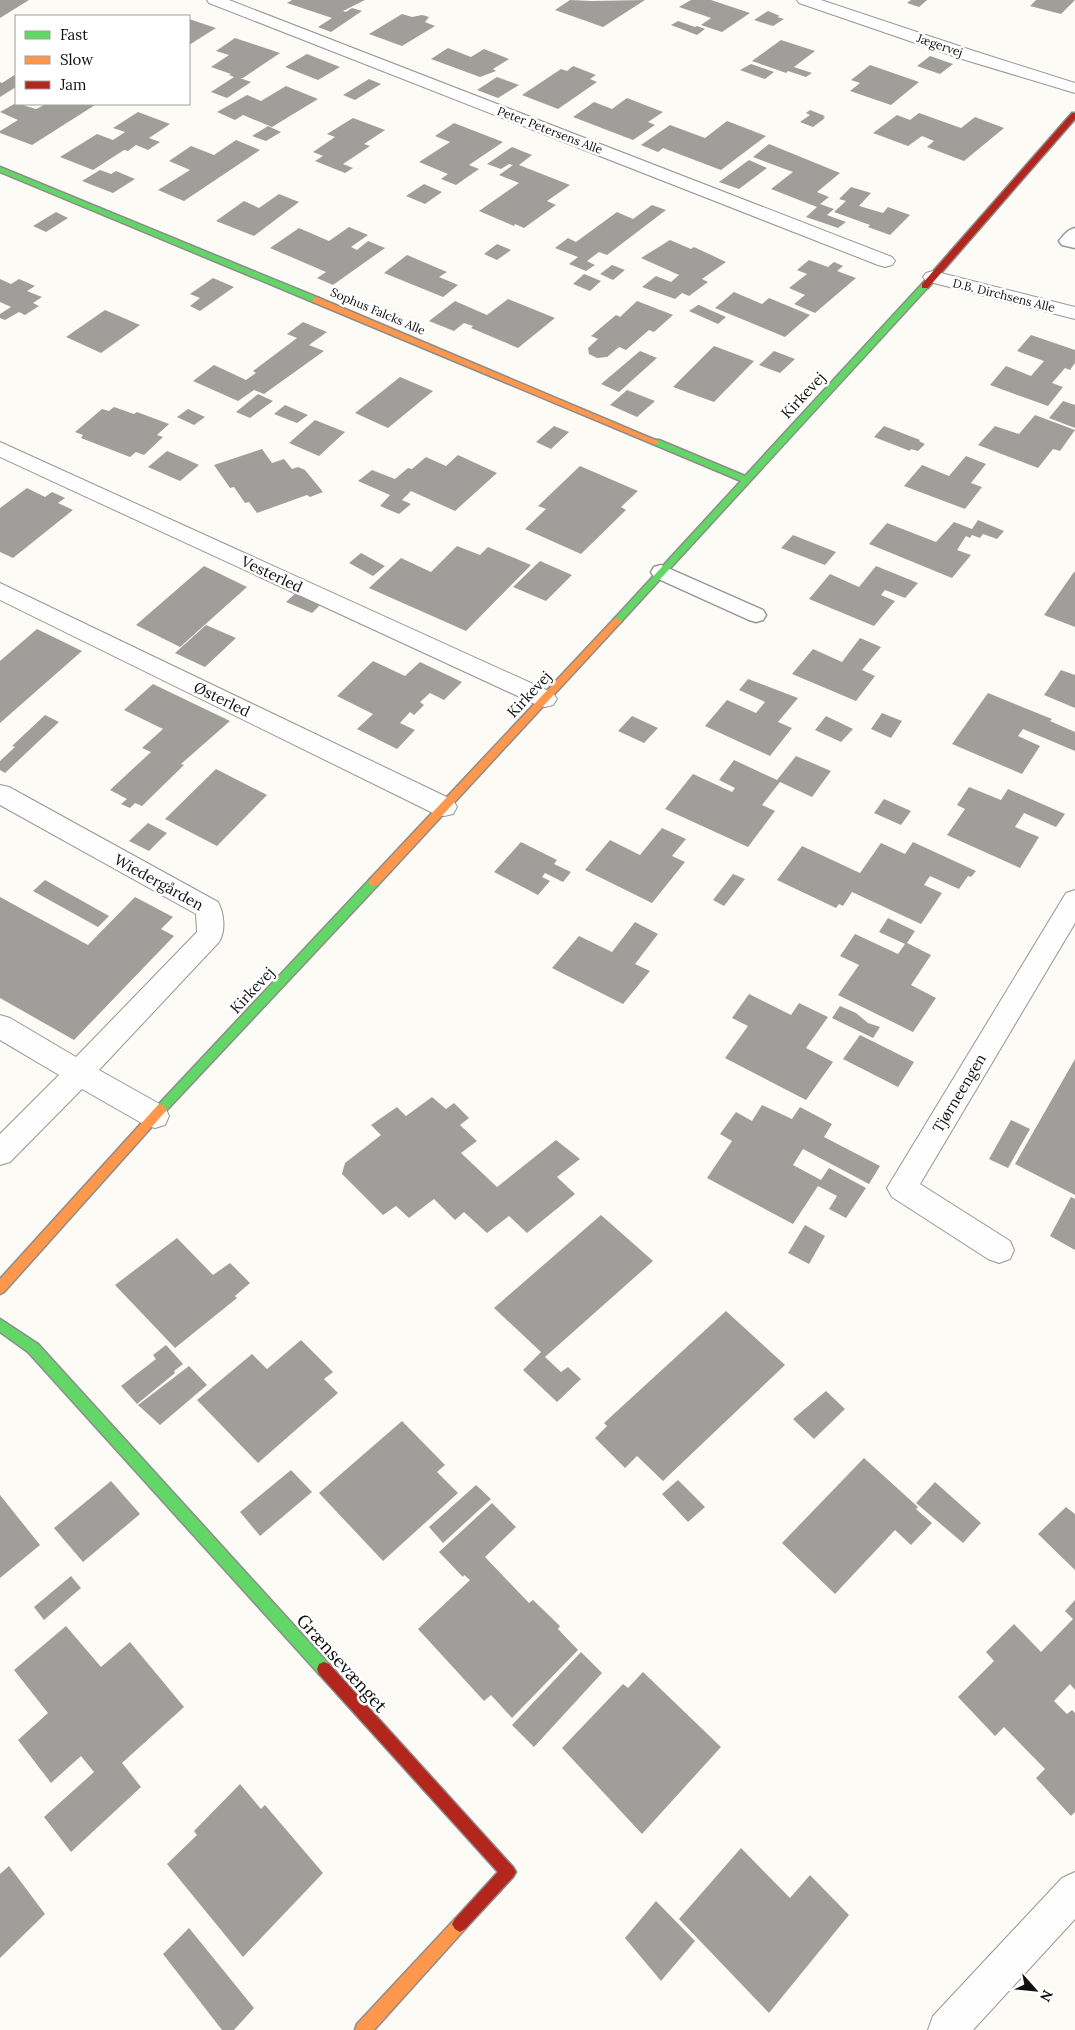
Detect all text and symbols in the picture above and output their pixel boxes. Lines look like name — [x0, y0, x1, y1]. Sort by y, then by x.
legend — [15, 15, 190, 105]
text: Fast — [60, 25, 88, 44]
street label: Jægervej — [914, 30, 965, 60]
text: Slow — [60, 50, 93, 69]
text: Jam — [59, 75, 87, 94]
street label: Peter Petersens Alle — [495, 103, 605, 157]
street label: D.B. Dirchsens Alle — [951, 275, 1057, 315]
street label: Sophus Falcks Alle — [328, 284, 428, 338]
street label: Kirkevej — [777, 368, 829, 422]
street label: Vesterled — [237, 551, 306, 597]
street label: Kirkevej — [503, 667, 555, 721]
street label: Østerled — [191, 677, 253, 721]
street label: Wiedergården — [111, 850, 207, 914]
street label: Kirkevej — [226, 963, 278, 1017]
street label: Tjørneengen — [928, 1050, 990, 1136]
street label: Grænsevænget — [292, 1609, 392, 1717]
north arrow — [1010, 1965, 1060, 2015]
text: N — [1036, 1987, 1057, 2005]

